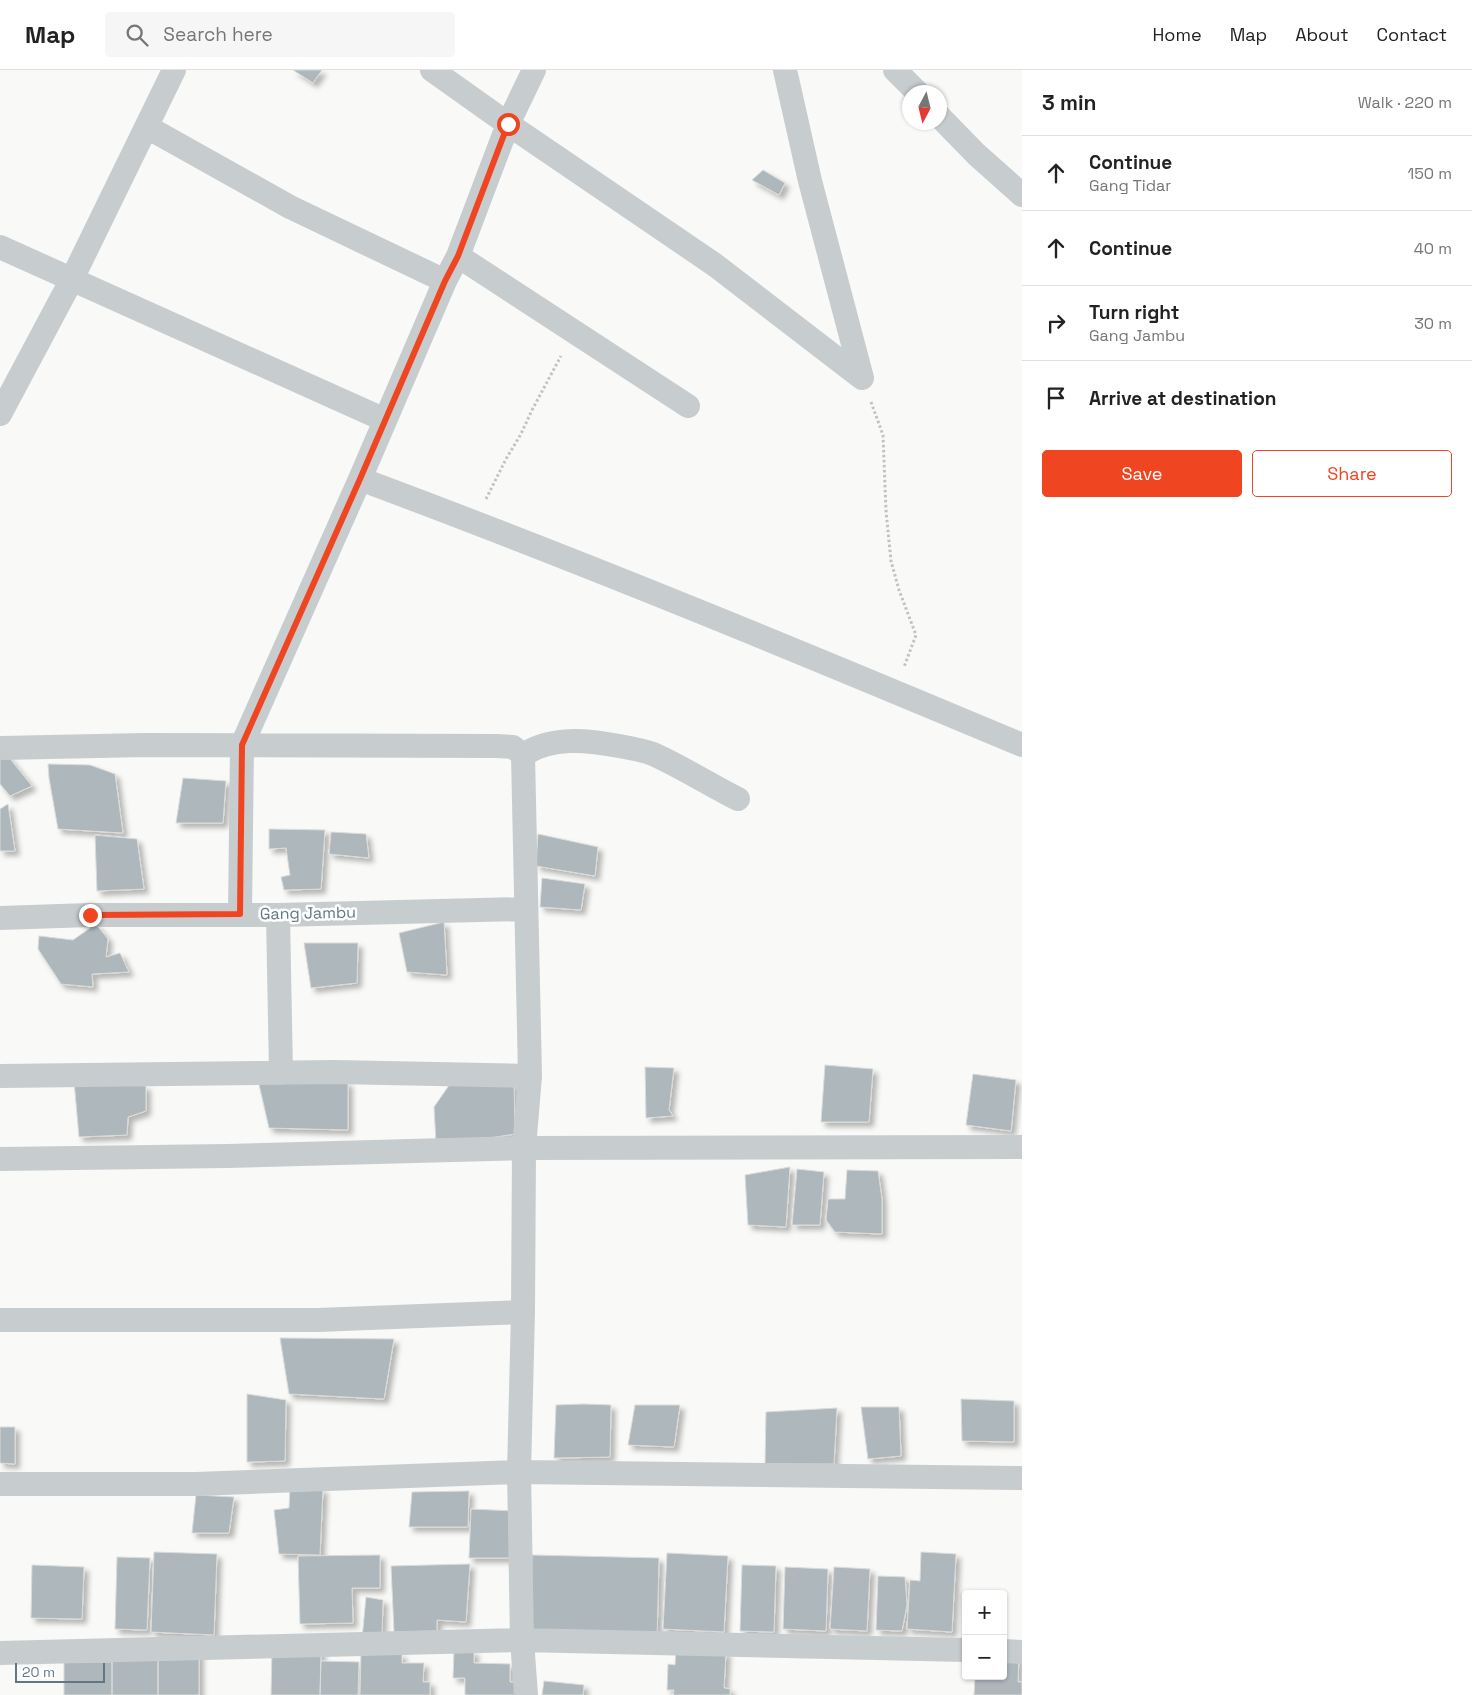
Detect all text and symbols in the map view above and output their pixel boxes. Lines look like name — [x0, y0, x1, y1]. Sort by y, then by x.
search box — [105, 12, 455, 57]
text: Map — [25, 19, 75, 50]
icon: search — [123, 21, 151, 49]
text: Search here — [163, 22, 273, 47]
text: Home — [1153, 23, 1202, 46]
text: Map — [1230, 23, 1267, 46]
text: About — [1295, 23, 1349, 46]
text: Contact — [1377, 23, 1447, 46]
north arrow — [902, 85, 947, 130]
text: 3 min — [1042, 89, 1097, 116]
text: Walk · 220 m — [1358, 92, 1452, 113]
route start — [497, 113, 520, 136]
text: Continue — [1089, 150, 1172, 175]
icon: ahead — [1042, 159, 1070, 187]
text: 150 m — [1408, 163, 1452, 184]
text: Gang Tidar — [1089, 175, 1171, 196]
icon: ahead — [1042, 234, 1070, 262]
text: Continue — [1089, 236, 1172, 261]
text: 40 m — [1414, 238, 1452, 259]
text: Turn right — [1089, 300, 1179, 325]
icon: right — [1042, 309, 1070, 337]
text: 30 m — [1414, 313, 1452, 334]
text: Gang Jambu — [1089, 325, 1185, 346]
icon: arrive — [1042, 384, 1070, 412]
text: Arrive at destination — [1089, 386, 1277, 411]
button: Save — [1042, 450, 1242, 497]
button: Share — [1252, 450, 1452, 497]
street label: Gang Jambu — [260, 902, 356, 924]
route end — [79, 904, 102, 927]
map controls — [962, 1590, 1007, 1680]
button: + — [962, 1590, 1007, 1635]
button: − — [962, 1635, 1007, 1680]
scale bar — [15, 1660, 105, 1683]
text: 20 m — [22, 1663, 55, 1681]

